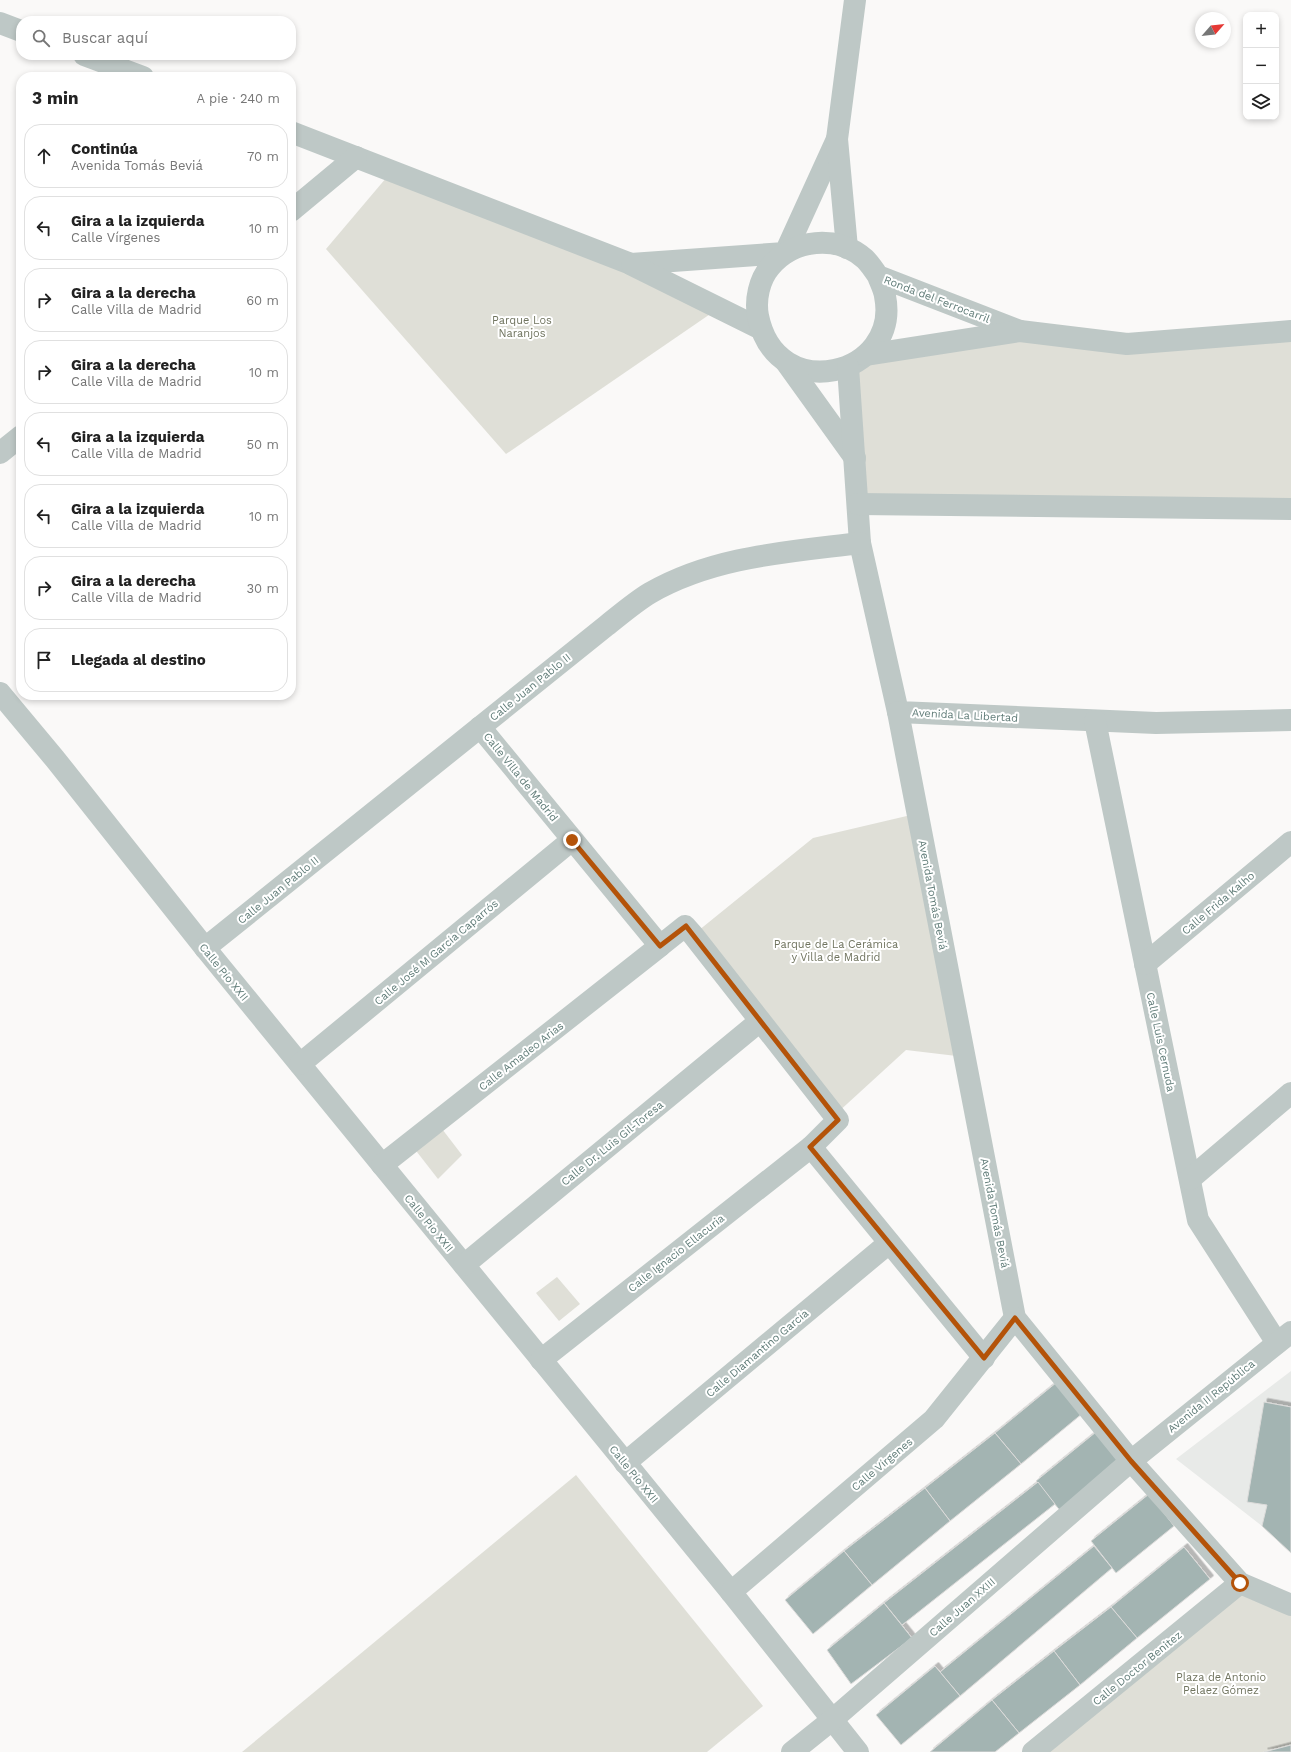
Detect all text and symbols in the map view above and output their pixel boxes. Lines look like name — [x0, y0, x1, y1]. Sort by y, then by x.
north arrow — [1195, 12, 1231, 48]
map controls — [1243, 12, 1279, 120]
button: + — [1243, 12, 1279, 48]
search box — [16, 16, 296, 60]
icon: search — [30, 27, 52, 49]
text: Buscar aquí — [62, 29, 148, 47]
button: − — [1243, 48, 1279, 84]
button: layers — [1243, 84, 1279, 120]
text: 3 min — [32, 88, 78, 108]
text: A pie · 240 m — [197, 91, 280, 106]
text: Continúa — [71, 140, 138, 158]
icon: ahead — [33, 145, 55, 167]
text: 70 m — [247, 149, 279, 164]
text: Avenida Tomás Beviá — [71, 158, 203, 173]
text: Gira a la izquierda — [71, 212, 204, 230]
icon: left — [33, 217, 55, 239]
text: 10 m — [249, 221, 279, 236]
text: Calle Vírgenes — [71, 230, 160, 245]
street label: Ronda del Ferrocarril — [882, 273, 992, 326]
text: Gira a la derecha — [71, 284, 196, 302]
icon: right — [33, 289, 55, 311]
text: 60 m — [246, 293, 279, 308]
text: Calle Villa de Madrid — [71, 302, 202, 317]
park label: Parque Los Naranjos — [492, 314, 552, 340]
text: Gira a la derecha — [71, 356, 196, 374]
icon: right — [33, 361, 55, 383]
text: 10 m — [249, 365, 279, 380]
text: Calle Villa de Madrid — [71, 374, 202, 389]
text: Gira a la izquierda — [71, 428, 204, 446]
icon: left — [33, 433, 55, 455]
text: 50 m — [247, 437, 279, 452]
text: Calle Villa de Madrid — [71, 446, 202, 461]
text: Gira a la izquierda — [71, 500, 204, 518]
icon: left — [33, 505, 55, 527]
text: 10 m — [249, 509, 279, 524]
text: Calle Villa de Madrid — [71, 518, 202, 533]
text: Gira a la derecha — [71, 572, 196, 590]
icon: right — [33, 577, 55, 599]
text: 30 m — [247, 581, 279, 596]
text: Calle Villa de Madrid — [71, 590, 202, 605]
icon: arrive — [33, 649, 55, 671]
text: Llegada al destino — [71, 651, 206, 669]
street label: Calle Juan Pablo II — [487, 651, 573, 724]
street label: Avenida La Libertad — [912, 706, 1018, 725]
street label: Calle Villa de Madrid — [481, 730, 560, 824]
route end — [563, 831, 581, 849]
street label: Avenida Tomás Beviá — [915, 839, 950, 951]
street label: Calle Juan Pablo II — [235, 854, 321, 927]
street label: Calle Frida Kalho — [1179, 869, 1257, 938]
street label: Calle José M García Caparrós — [372, 897, 501, 1008]
park label: Parque de La Cerámica y Villa de Madrid — [774, 938, 898, 964]
street label: Calle Pío XXII — [196, 941, 251, 1004]
street label: Calle Luis Cernuda — [1144, 991, 1177, 1093]
street label: Calle Amadeo Arias — [476, 1019, 566, 1094]
street label: Calle Dr. Luis Gil-Toresa — [559, 1098, 666, 1189]
street label: Avenida Tomás Beviá — [977, 1157, 1012, 1269]
street label: Calle Pío XXII — [401, 1192, 456, 1255]
street label: Calle Ignacio Ellacuria — [626, 1212, 727, 1295]
street label: Calle Diamantino García — [704, 1307, 811, 1400]
street label: Avenida II República — [1165, 1357, 1257, 1436]
street label: Calle Vírgenes — [849, 1435, 916, 1494]
street label: Calle Pío XXII — [606, 1443, 661, 1506]
route start — [1231, 1574, 1249, 1592]
street label: Calle Juan XXIII — [927, 1575, 998, 1639]
street label: Calle Doctor Benitez — [1090, 1628, 1184, 1708]
park label: Plaza de Antonio Pelaez Gómez — [1176, 1671, 1266, 1697]

